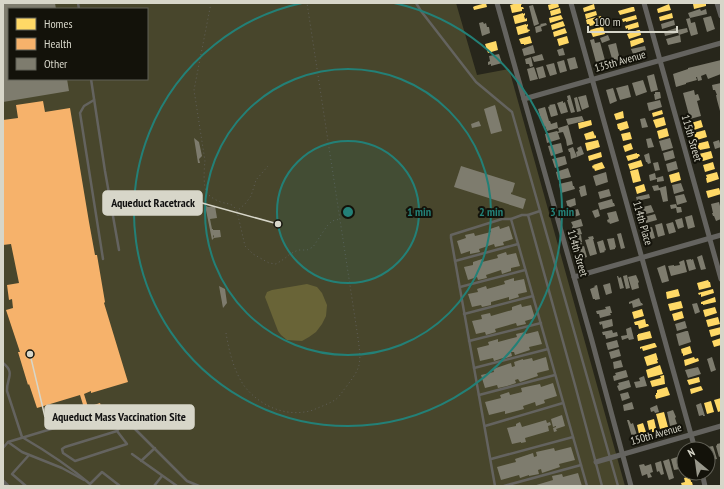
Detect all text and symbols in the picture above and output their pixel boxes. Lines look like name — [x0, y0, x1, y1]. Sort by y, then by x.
legend — [8, 8, 148, 80]
scale bar — [588, 8, 677, 34]
text: 100 m — [594, 14, 621, 29]
text: Homes — [44, 16, 72, 31]
text: Health — [44, 36, 72, 51]
street label: 135th Avenue — [593, 47, 648, 75]
text: Other — [44, 56, 68, 71]
street label: 115th Street — [679, 113, 705, 163]
callout: Aqueduct Racetrack — [103, 191, 202, 215]
text: Aqueduct Racetrack — [110, 195, 195, 210]
street label: 114th Place — [630, 199, 656, 247]
text: 1 min — [407, 204, 431, 219]
text: 2 min — [479, 204, 503, 219]
text: 3 min — [550, 204, 574, 219]
centre of rings — [341, 205, 355, 219]
street label: 114th Street — [565, 228, 591, 278]
callout: Aqueduct Mass Vaccination Site — [45, 405, 194, 429]
text: Aqueduct Mass Vaccination Site — [51, 409, 186, 424]
street label: 150th Avenue — [629, 420, 684, 448]
north arrow — [676, 441, 716, 481]
text: N — [685, 445, 697, 460]

